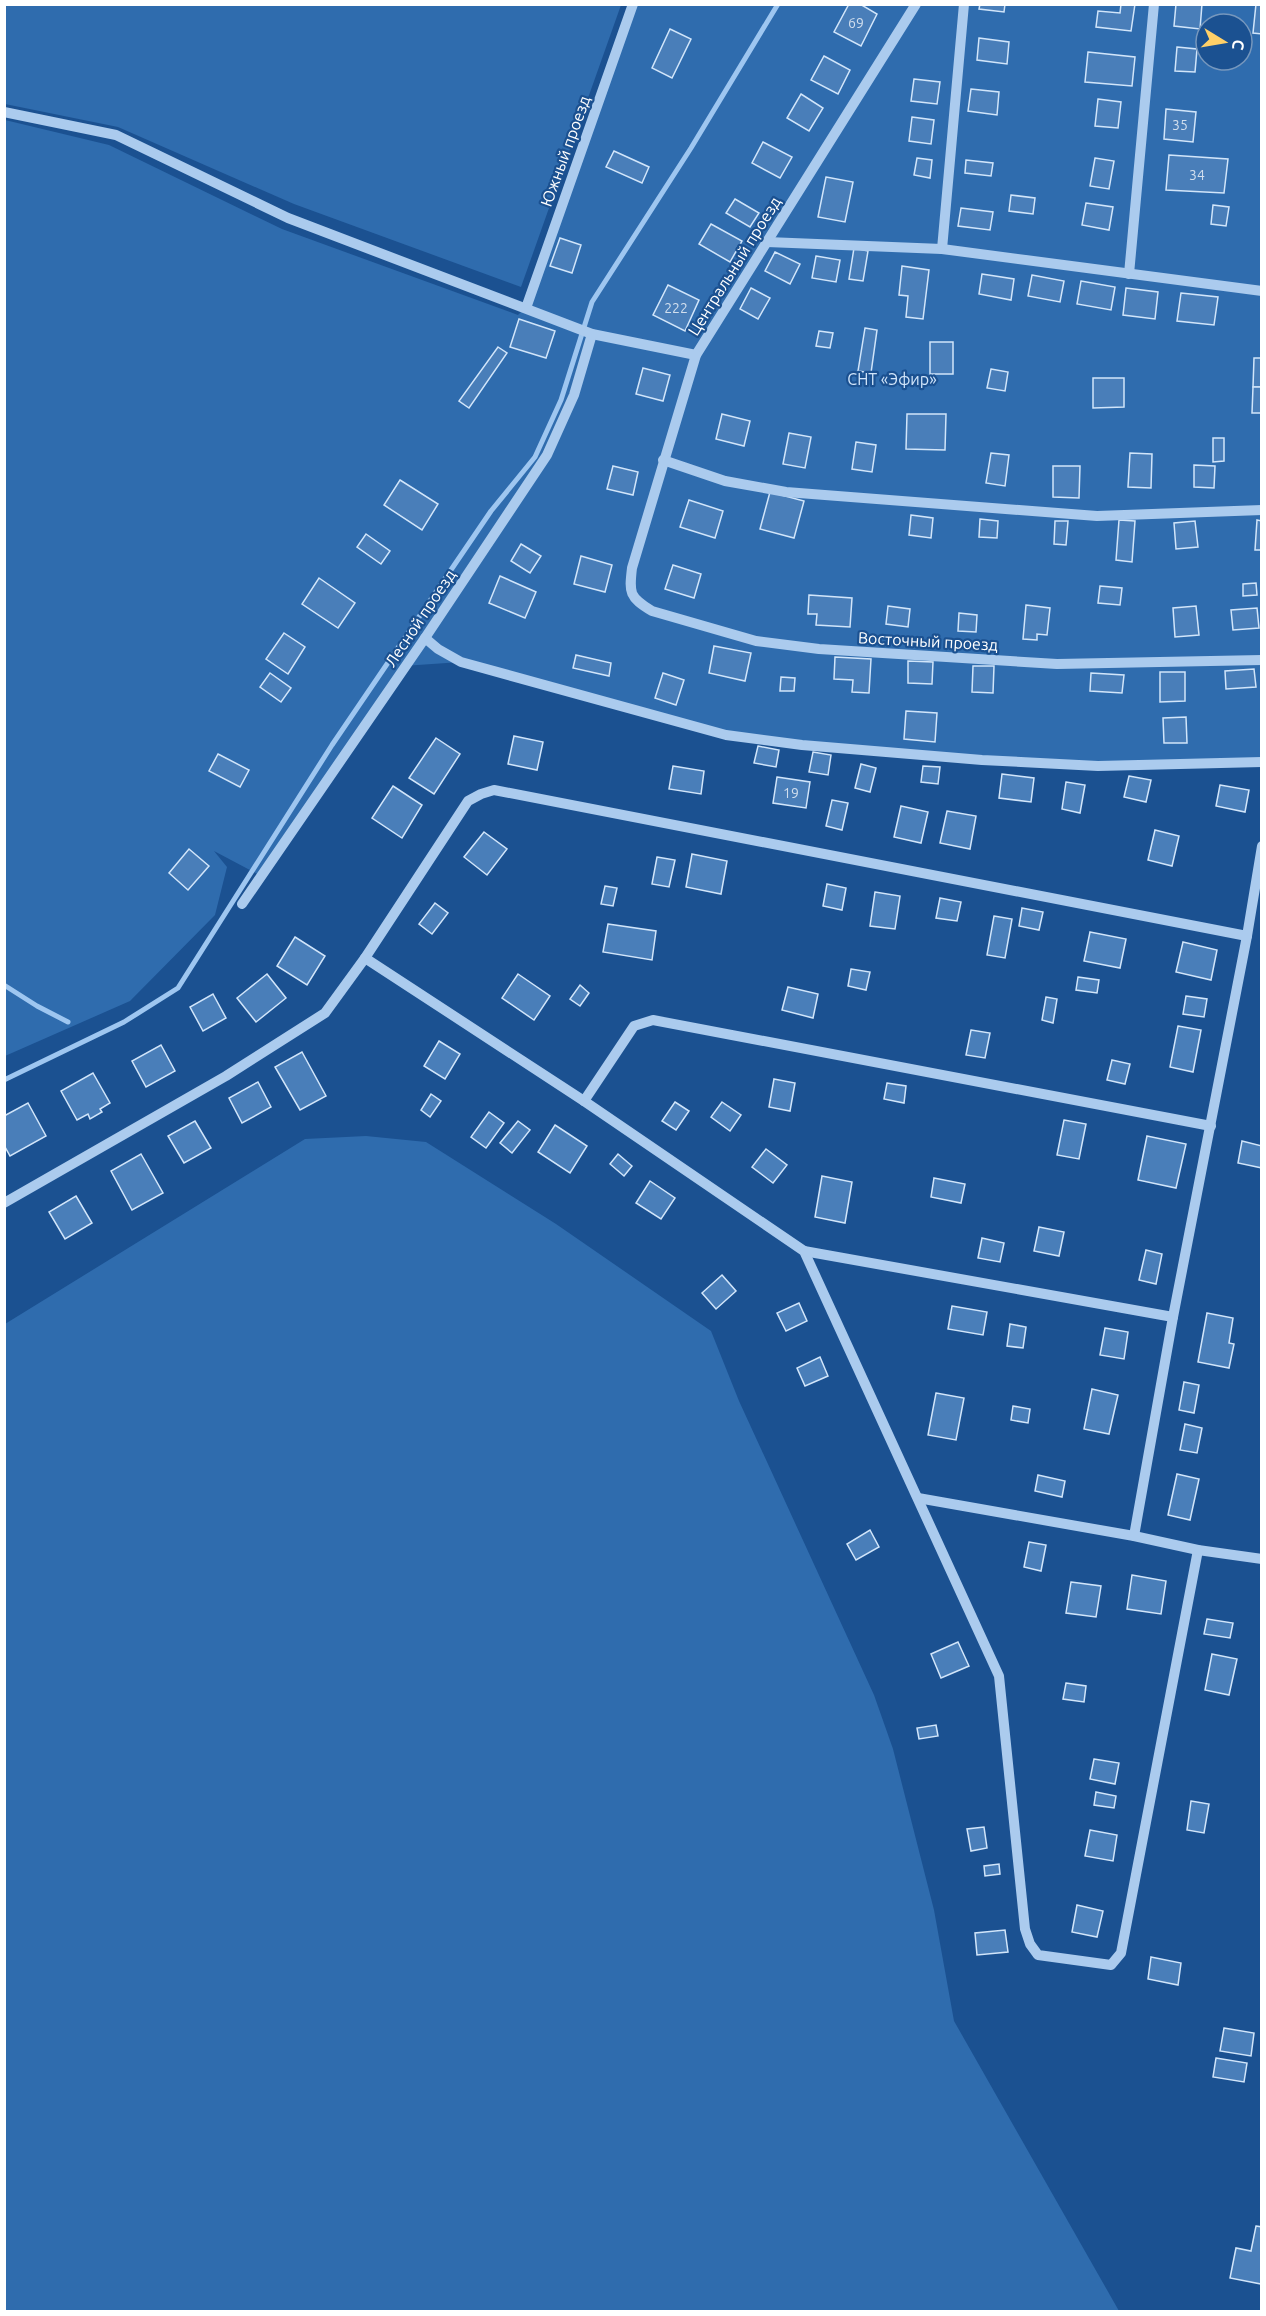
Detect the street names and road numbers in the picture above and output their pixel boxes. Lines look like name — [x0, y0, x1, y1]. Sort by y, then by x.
street label: Южный проезд — [537, 93, 593, 209]
street label: Центральный проезд — [684, 193, 784, 339]
street label: Лесной проезд — [381, 566, 459, 670]
street label: Восточный проезд — [858, 628, 998, 654]

